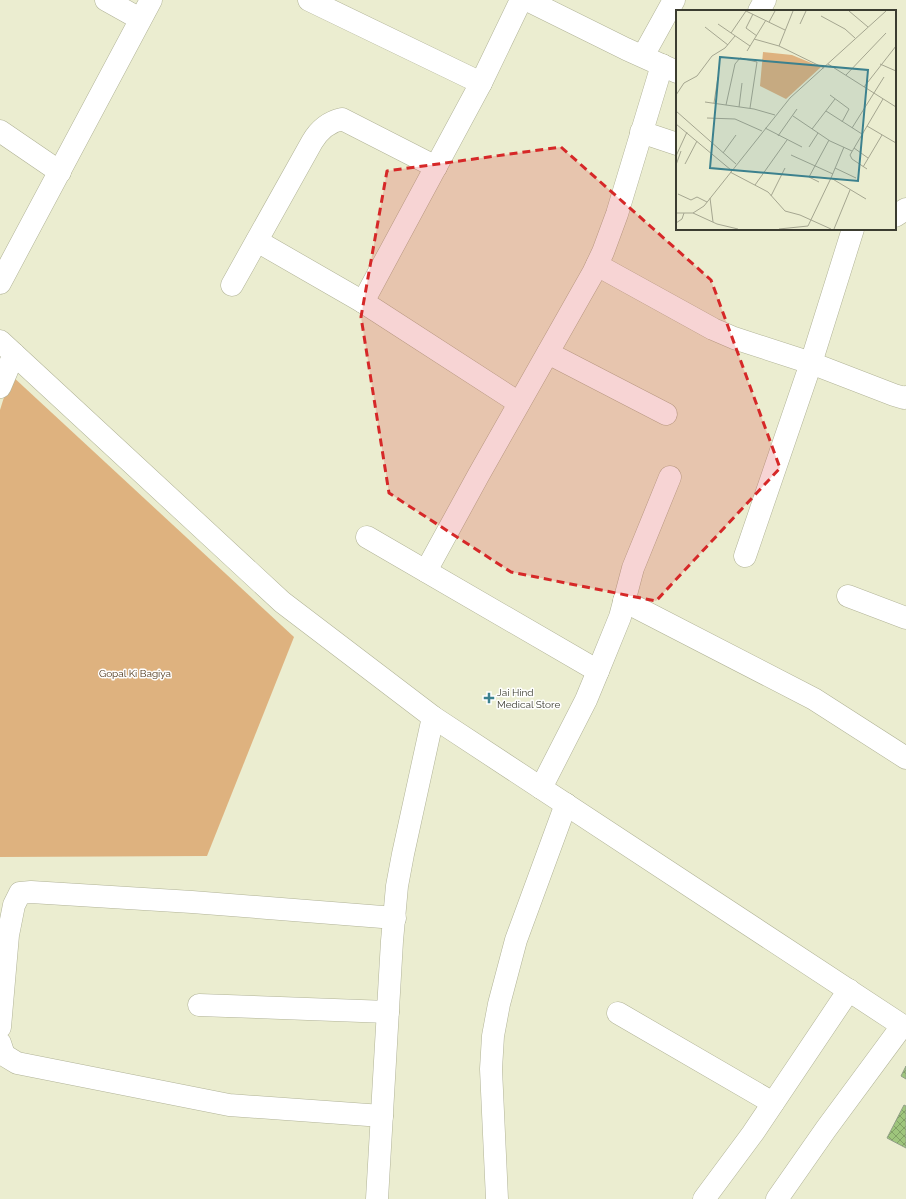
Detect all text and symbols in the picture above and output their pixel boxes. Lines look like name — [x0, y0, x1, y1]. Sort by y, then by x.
inset map — [676, 10, 896, 230]
park label: Gopal Ki Bagiya — [99, 668, 171, 679]
place label: Jai Hind Medical Store — [497, 687, 560, 710]
marker: Jai Hind Medical Store — [484, 693, 494, 703]

